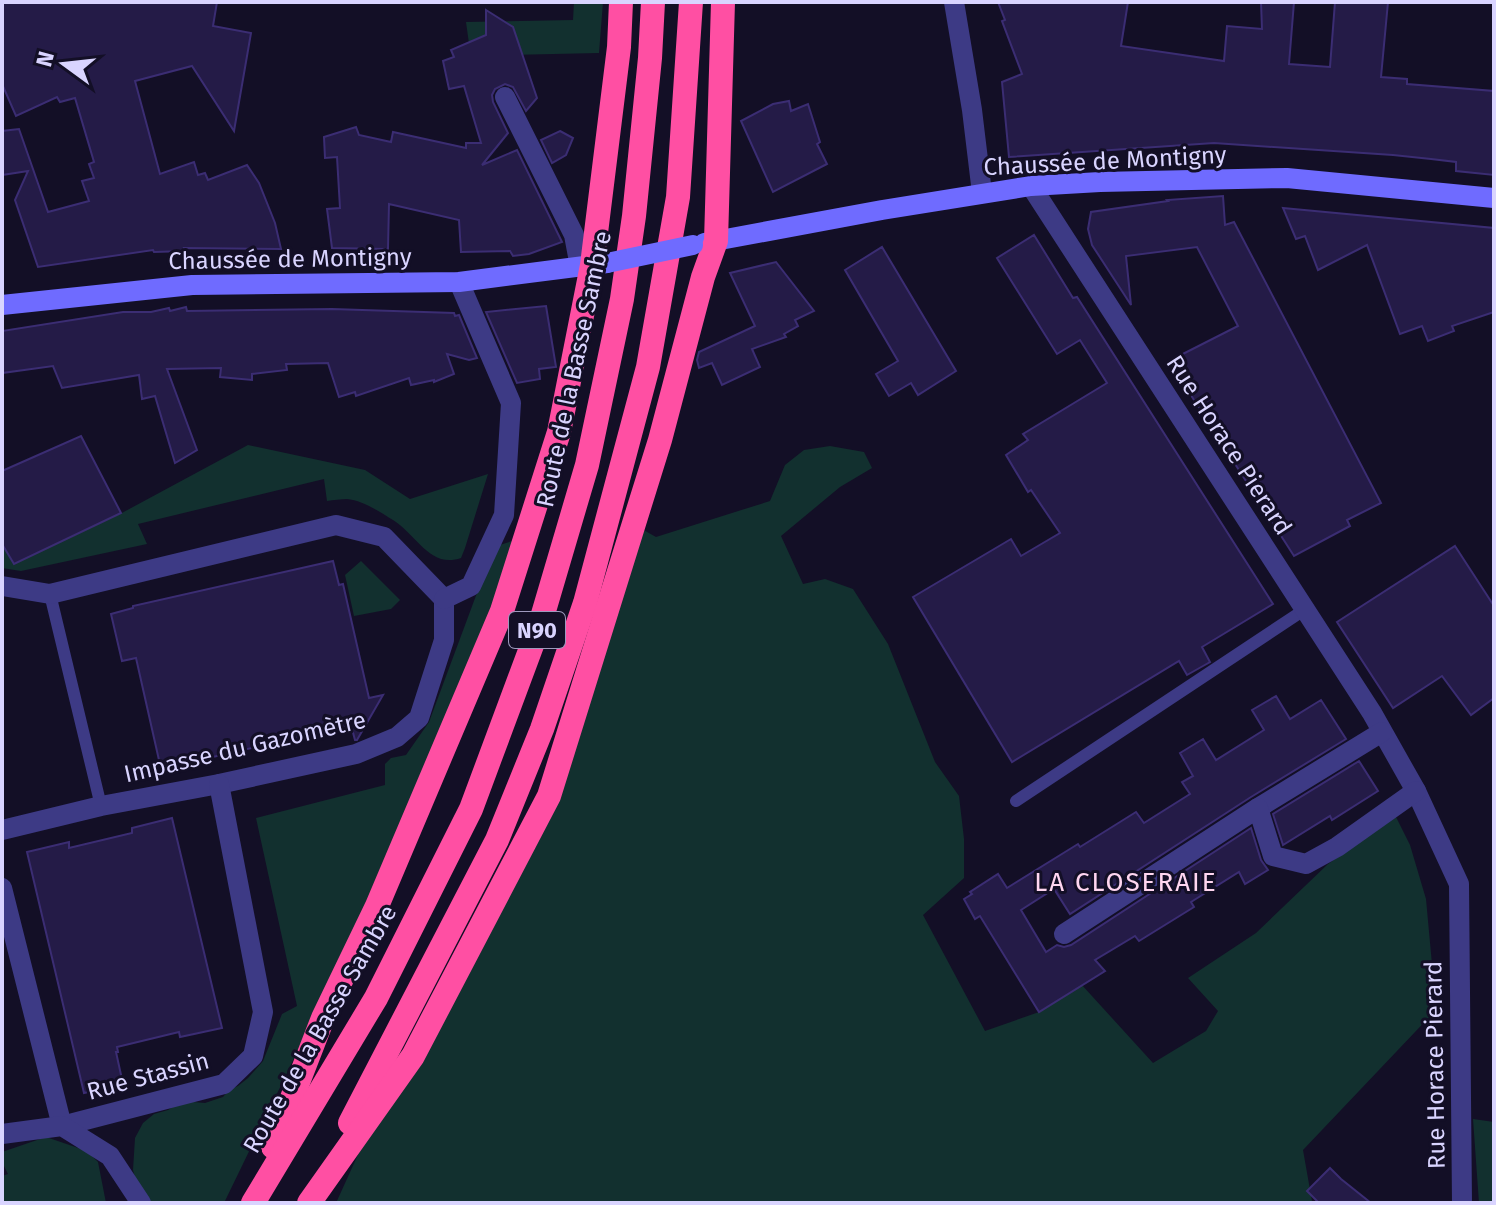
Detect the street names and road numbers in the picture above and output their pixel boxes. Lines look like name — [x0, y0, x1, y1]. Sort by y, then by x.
street label: Chaussée de Montigny — [983, 141, 1227, 181]
street label: Route de la Basse Sambre — [531, 228, 617, 510]
street label: Chaussée de Montigny — [168, 243, 412, 275]
street label: Rue Horace Pierard — [1161, 350, 1297, 540]
road number: N90 — [509, 612, 565, 648]
street label: Impasse du Gazomètre — [121, 706, 369, 788]
street label: Route de la Basse Sambre — [237, 900, 403, 1158]
street label: Rue Horace Pierard — [1419, 961, 1451, 1169]
street label: Rue Stassin — [84, 1046, 212, 1106]

